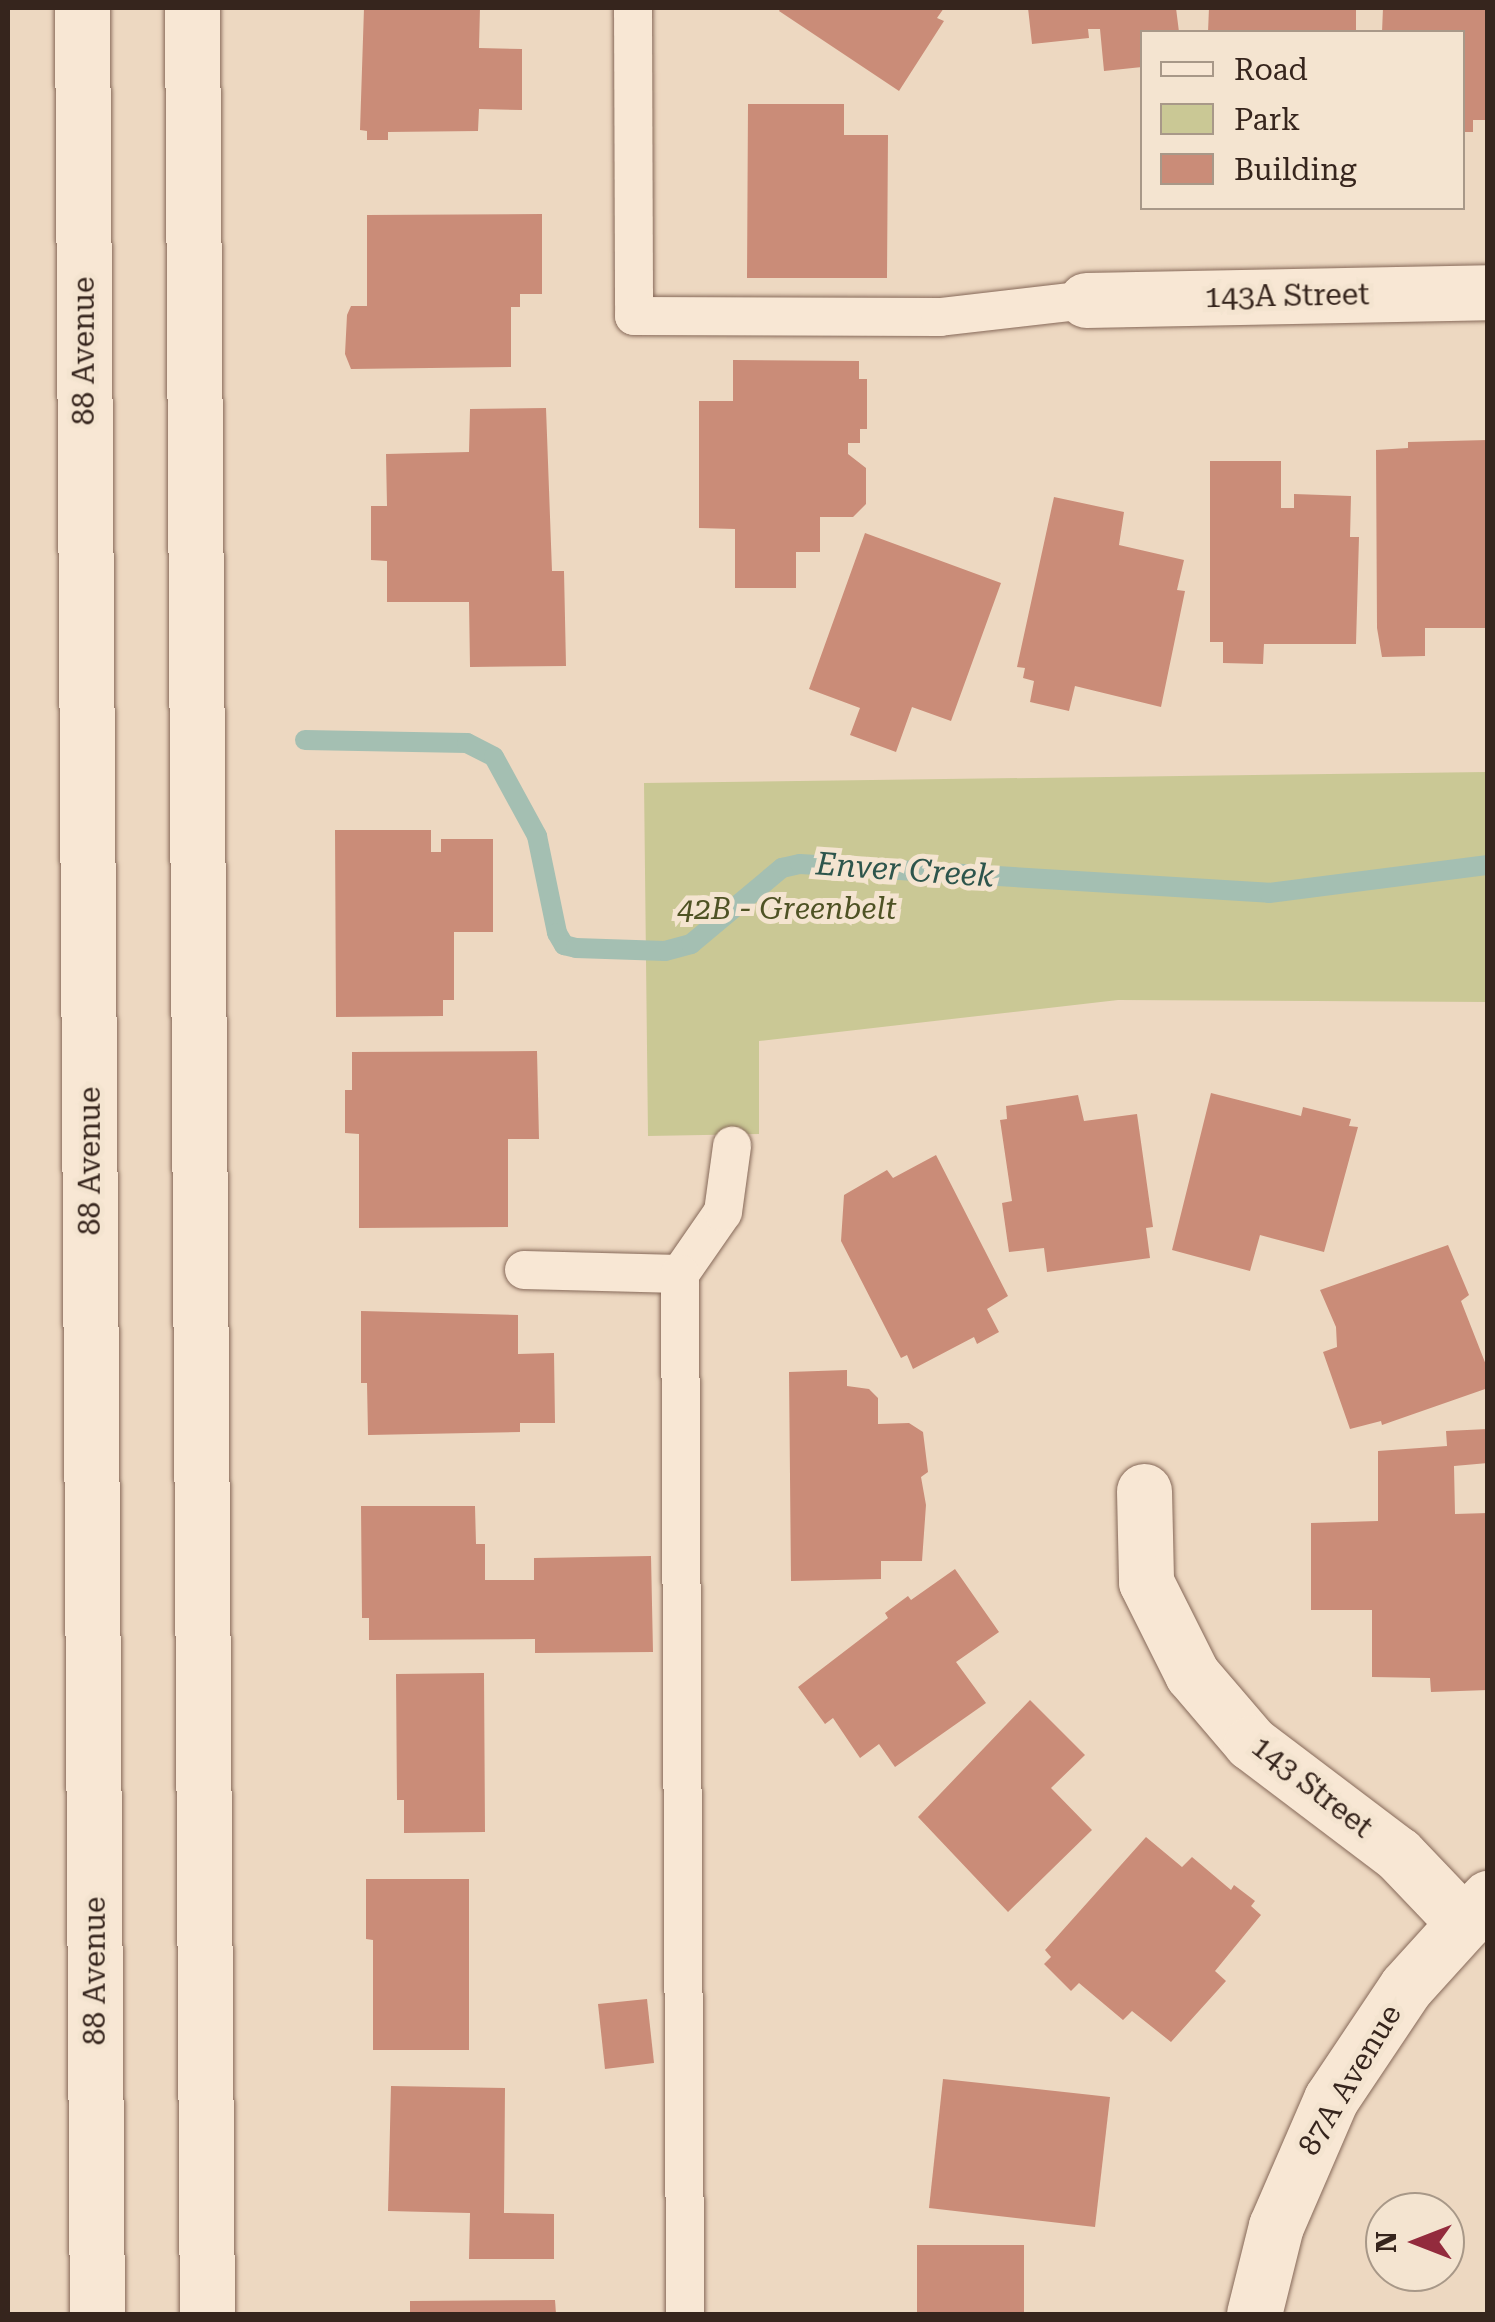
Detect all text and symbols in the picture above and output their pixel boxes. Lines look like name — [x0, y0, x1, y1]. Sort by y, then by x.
legend — [1140, 30, 1465, 210]
text: Road — [1234, 52, 1308, 87]
text: Park — [1234, 102, 1300, 137]
text: Building — [1234, 152, 1357, 187]
street label: 88 Avenue — [66, 277, 102, 425]
street label: 143A Street — [1204, 277, 1370, 315]
water label: Enver Creek — [815, 845, 995, 895]
park label: 42B - Greenbelt — [677, 891, 897, 927]
street label: 88 Avenue — [72, 1087, 108, 1235]
street label: 143 Street — [1244, 1728, 1380, 1846]
street label: 88 Avenue — [77, 1897, 113, 2045]
street label: 87A Avenue — [1291, 1998, 1409, 2162]
north arrow — [1365, 2192, 1465, 2292]
text: N — [1370, 2231, 1403, 2253]

